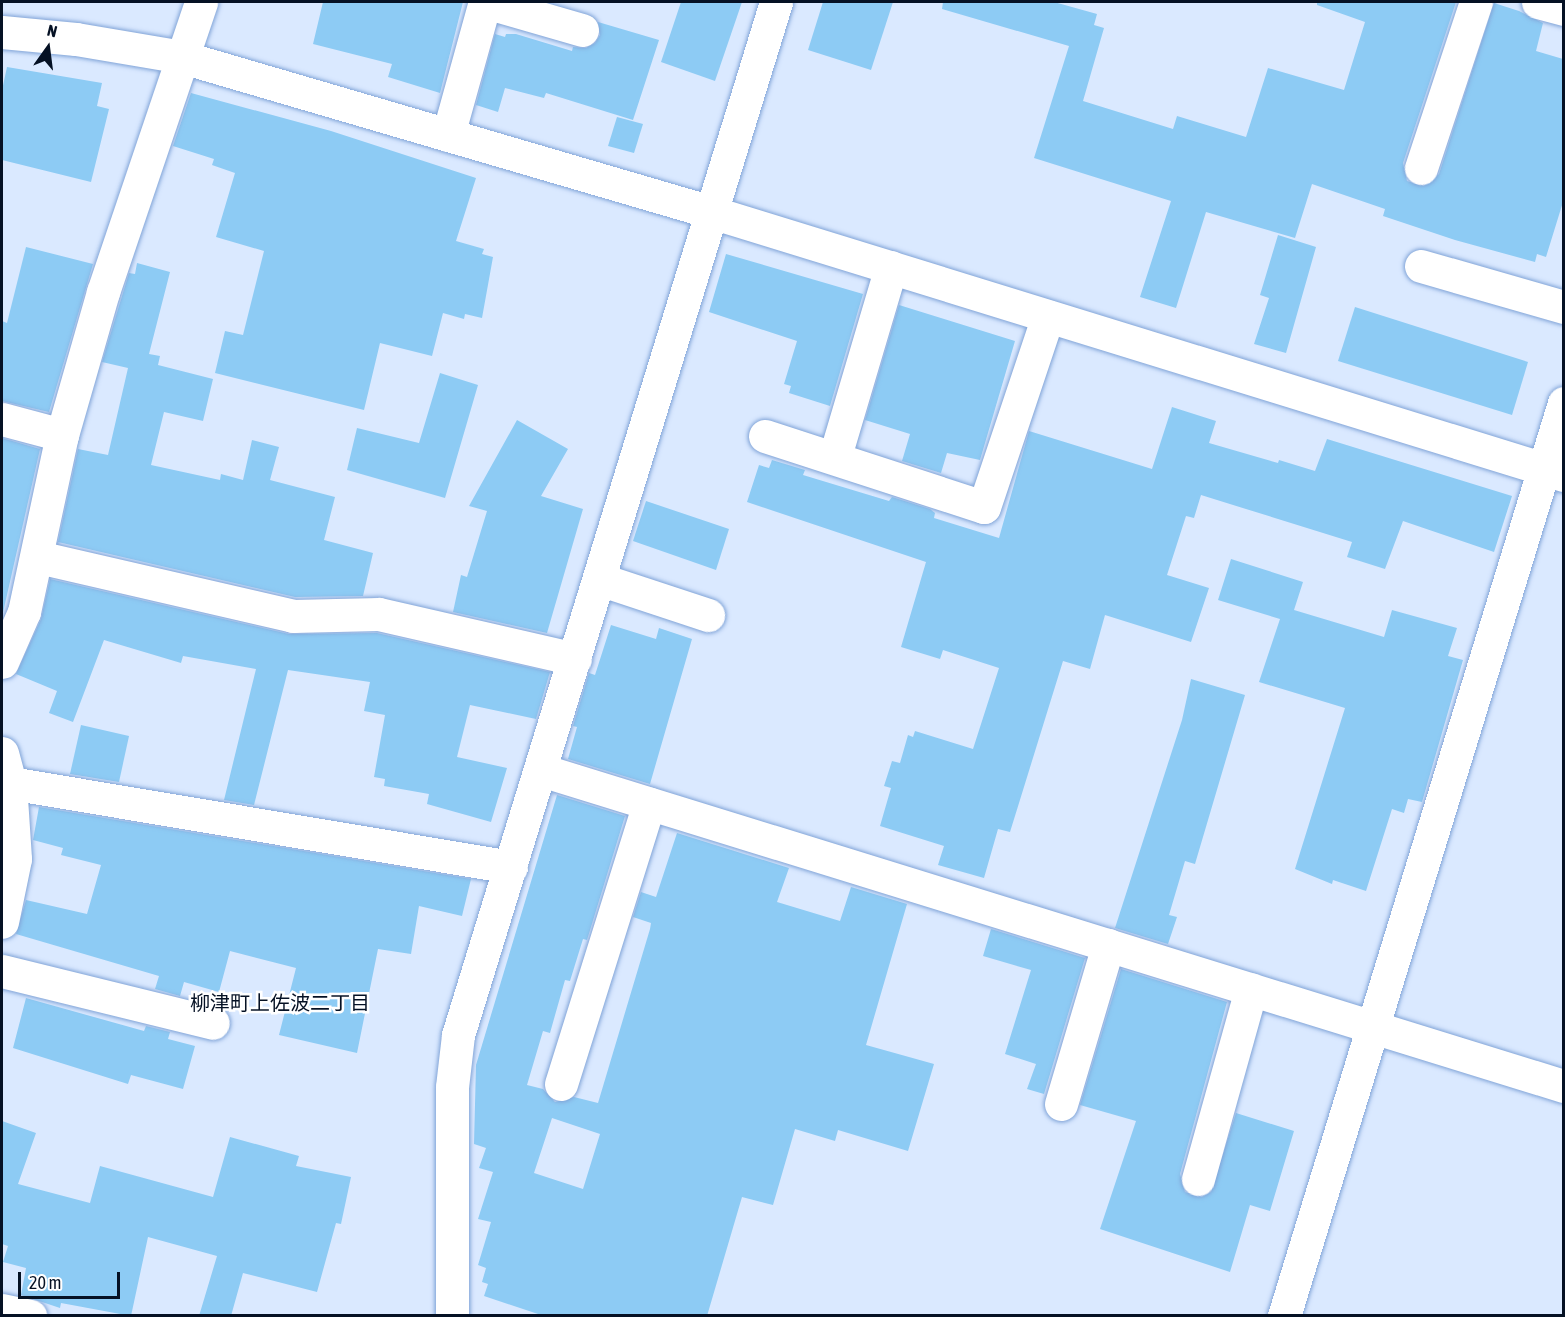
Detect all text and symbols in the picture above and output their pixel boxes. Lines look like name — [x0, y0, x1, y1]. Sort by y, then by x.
north arrow — [18, 18, 78, 78]
text: N — [46, 21, 59, 40]
district label: 柳津町上佐波二丁目 — [190, 990, 370, 1014]
scale bar — [21, 1260, 123, 1298]
text: 20 m — [29, 1272, 61, 1293]

